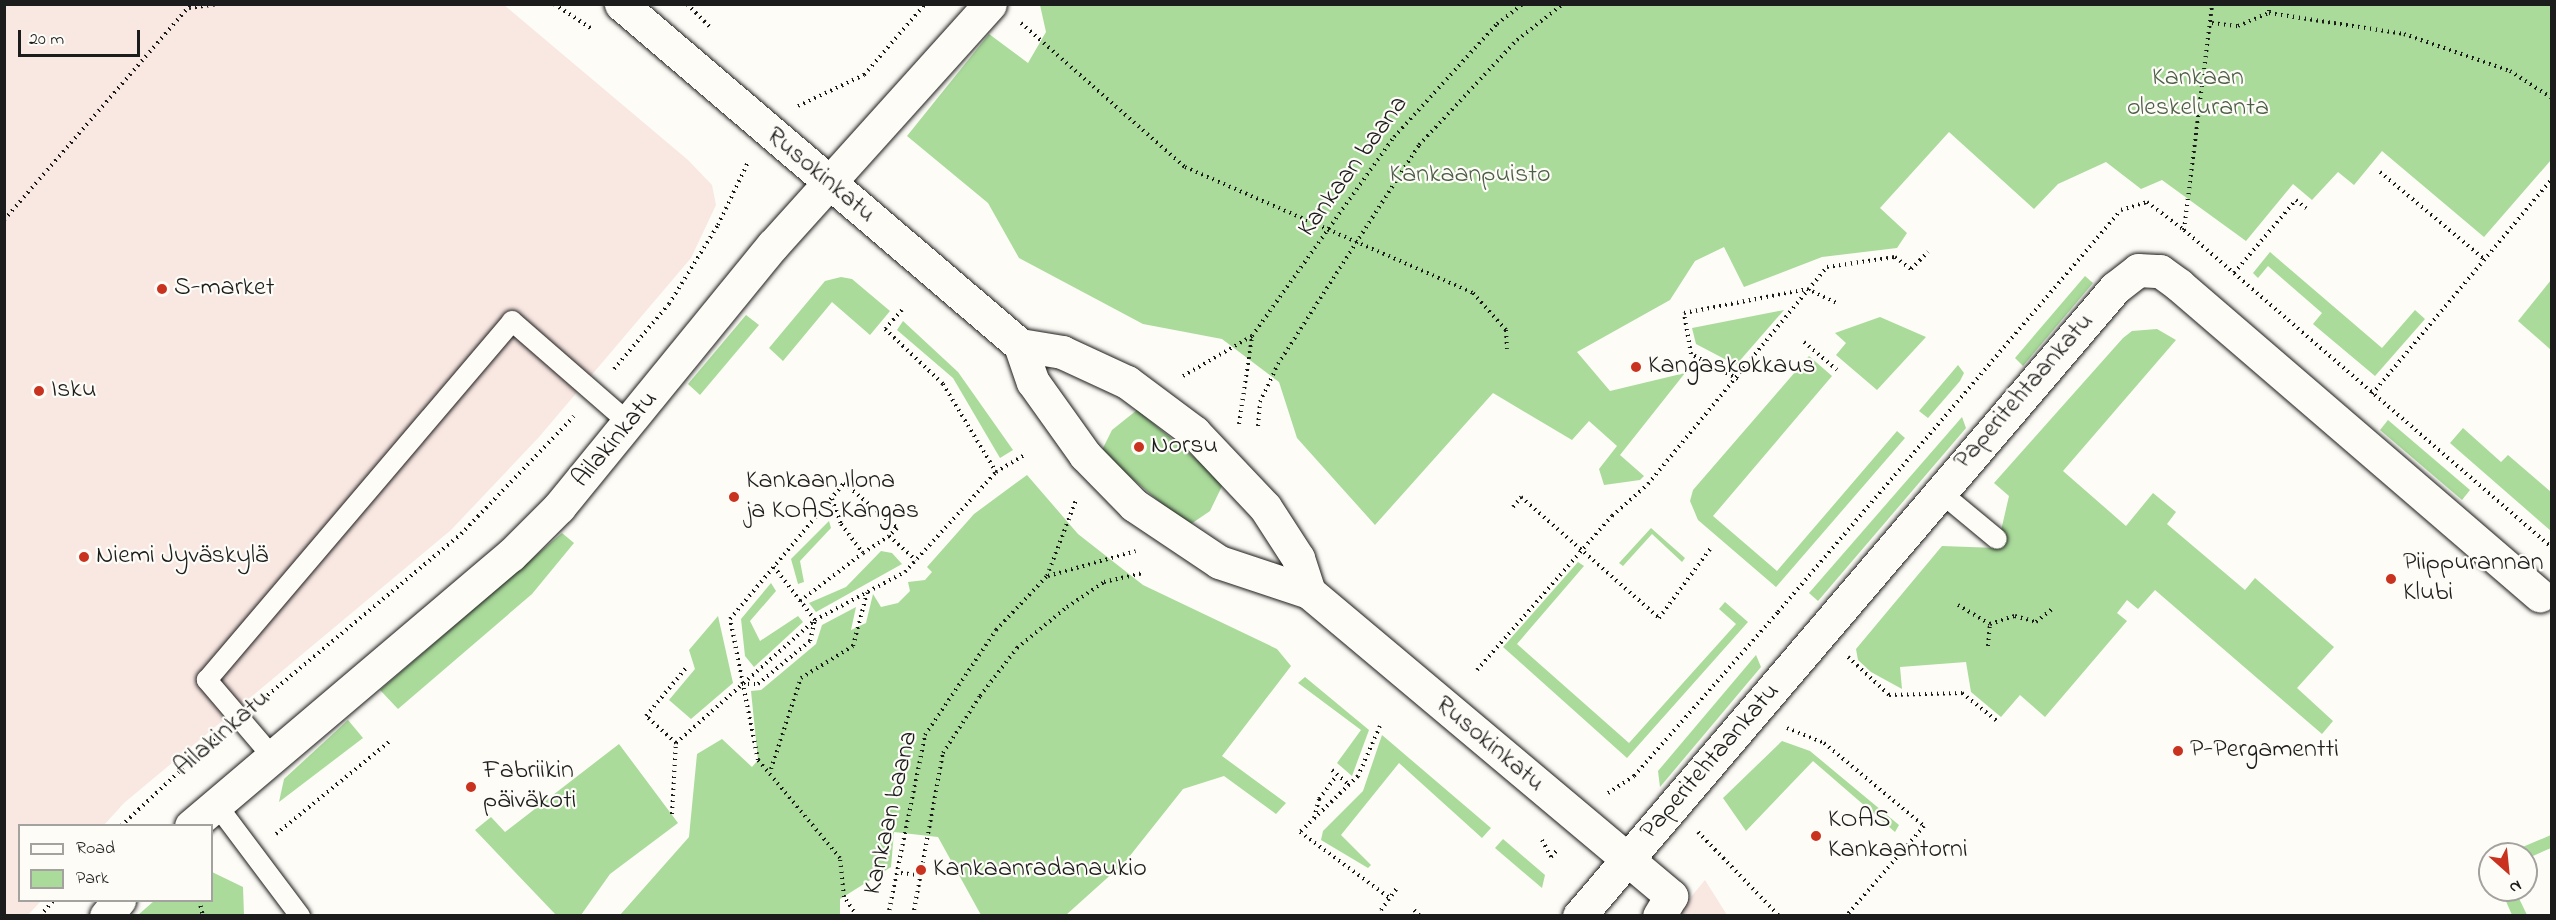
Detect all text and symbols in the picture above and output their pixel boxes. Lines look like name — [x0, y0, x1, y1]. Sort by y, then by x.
scale bar — [21, 18, 142, 56]
text: 20 m — [29, 27, 64, 53]
park label: Kankaan oleskeluranta — [2127, 63, 2269, 124]
street label: Kankaan baana — [1292, 90, 1416, 244]
street label: Rusokinkatu — [759, 121, 881, 231]
park label: Kankaanpuisto — [1390, 160, 1550, 192]
place label: S-market — [174, 273, 274, 305]
marker: S-market — [155, 282, 169, 296]
street label: Paperitehtaankatu — [1948, 307, 2102, 477]
place label: Kangaskokkaus — [1648, 351, 1815, 383]
marker: Kangaskokkaus — [1629, 360, 1643, 374]
place label: Isku — [51, 375, 97, 407]
marker: Isku — [32, 384, 46, 398]
street label: Ailakinkatu — [566, 385, 666, 495]
place label: Norsu — [1151, 431, 1218, 463]
marker: Norsu — [1132, 440, 1146, 454]
place label: Kankaan Ilona ja KOAS Kangas — [746, 466, 919, 528]
marker: Kankaan Ilona ja KOAS Kangas — [727, 490, 741, 504]
place label: Niemi Jyväskylä — [96, 541, 268, 573]
place label: Piippurannan Klubi — [2403, 548, 2544, 610]
marker: Niemi Jyväskylä — [77, 550, 91, 564]
marker: Piippurannan Klubi — [2384, 572, 2398, 586]
street label: Paperitehtaankatu — [1634, 677, 1788, 847]
street label: Ailakinkatu — [169, 684, 277, 784]
street label: Rusokinkatu — [1428, 690, 1550, 800]
street label: Kankaan baana — [858, 728, 926, 898]
place label: P-Pergamentti — [2190, 735, 2339, 767]
marker: P-Pergamentti — [2171, 744, 2185, 758]
place label: Fabriikin päiväkoti — [483, 756, 576, 818]
marker: Fabriikin päiväkoti — [464, 780, 478, 794]
place label: KOAS Kankaantorni — [1828, 805, 1968, 867]
legend — [18, 824, 213, 902]
marker: KOAS Kankaantorni — [1809, 829, 1823, 843]
text: Road — [76, 836, 115, 862]
north arrow — [2478, 842, 2538, 902]
place label: Kankaanradanaukio — [933, 854, 1147, 886]
marker: Kankaanradanaukio — [914, 863, 928, 877]
text: Park — [76, 866, 109, 892]
text: N — [2505, 873, 2526, 899]

